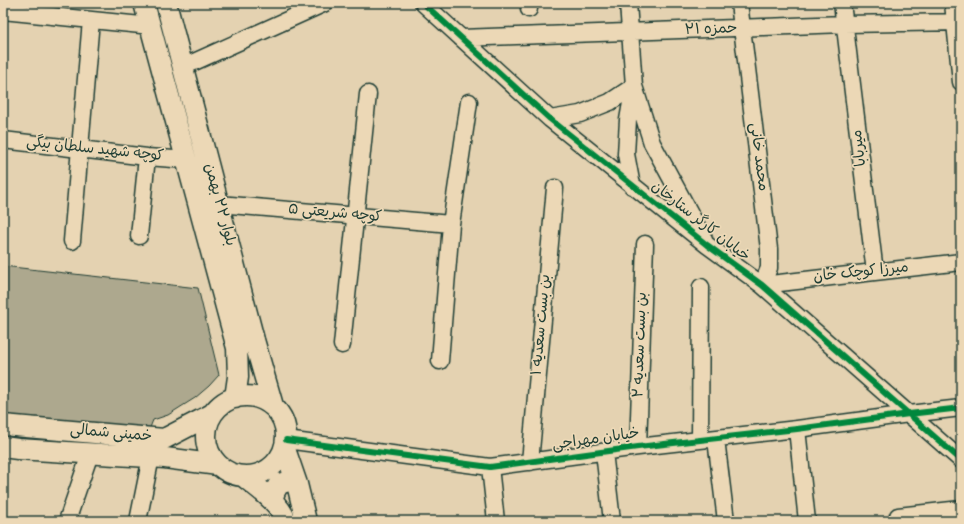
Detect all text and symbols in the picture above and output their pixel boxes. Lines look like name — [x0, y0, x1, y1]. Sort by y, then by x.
street label: حمزه ۲۱ — [684, 20, 738, 40]
street label: محمد خانی — [745, 122, 771, 192]
street label: میربابا — [849, 129, 871, 167]
street label: کوچه شهید سلطان بیگی — [25, 132, 165, 166]
street label: بلوار ۲۲ بهمن — [199, 162, 239, 248]
street label: خیابان کارگر ستارخان — [647, 176, 754, 266]
street label: ۵ کوچه شریعتی — [287, 201, 383, 227]
street label: میرزا کوچک خان — [812, 259, 910, 287]
street label: بن بست سعدیه ۱ — [529, 274, 555, 376]
street label: بن بست سعدیه ۲ — [630, 292, 652, 398]
street label: خمینی شمالی — [69, 421, 153, 447]
street label: خیابان مهراجی — [551, 425, 641, 455]

